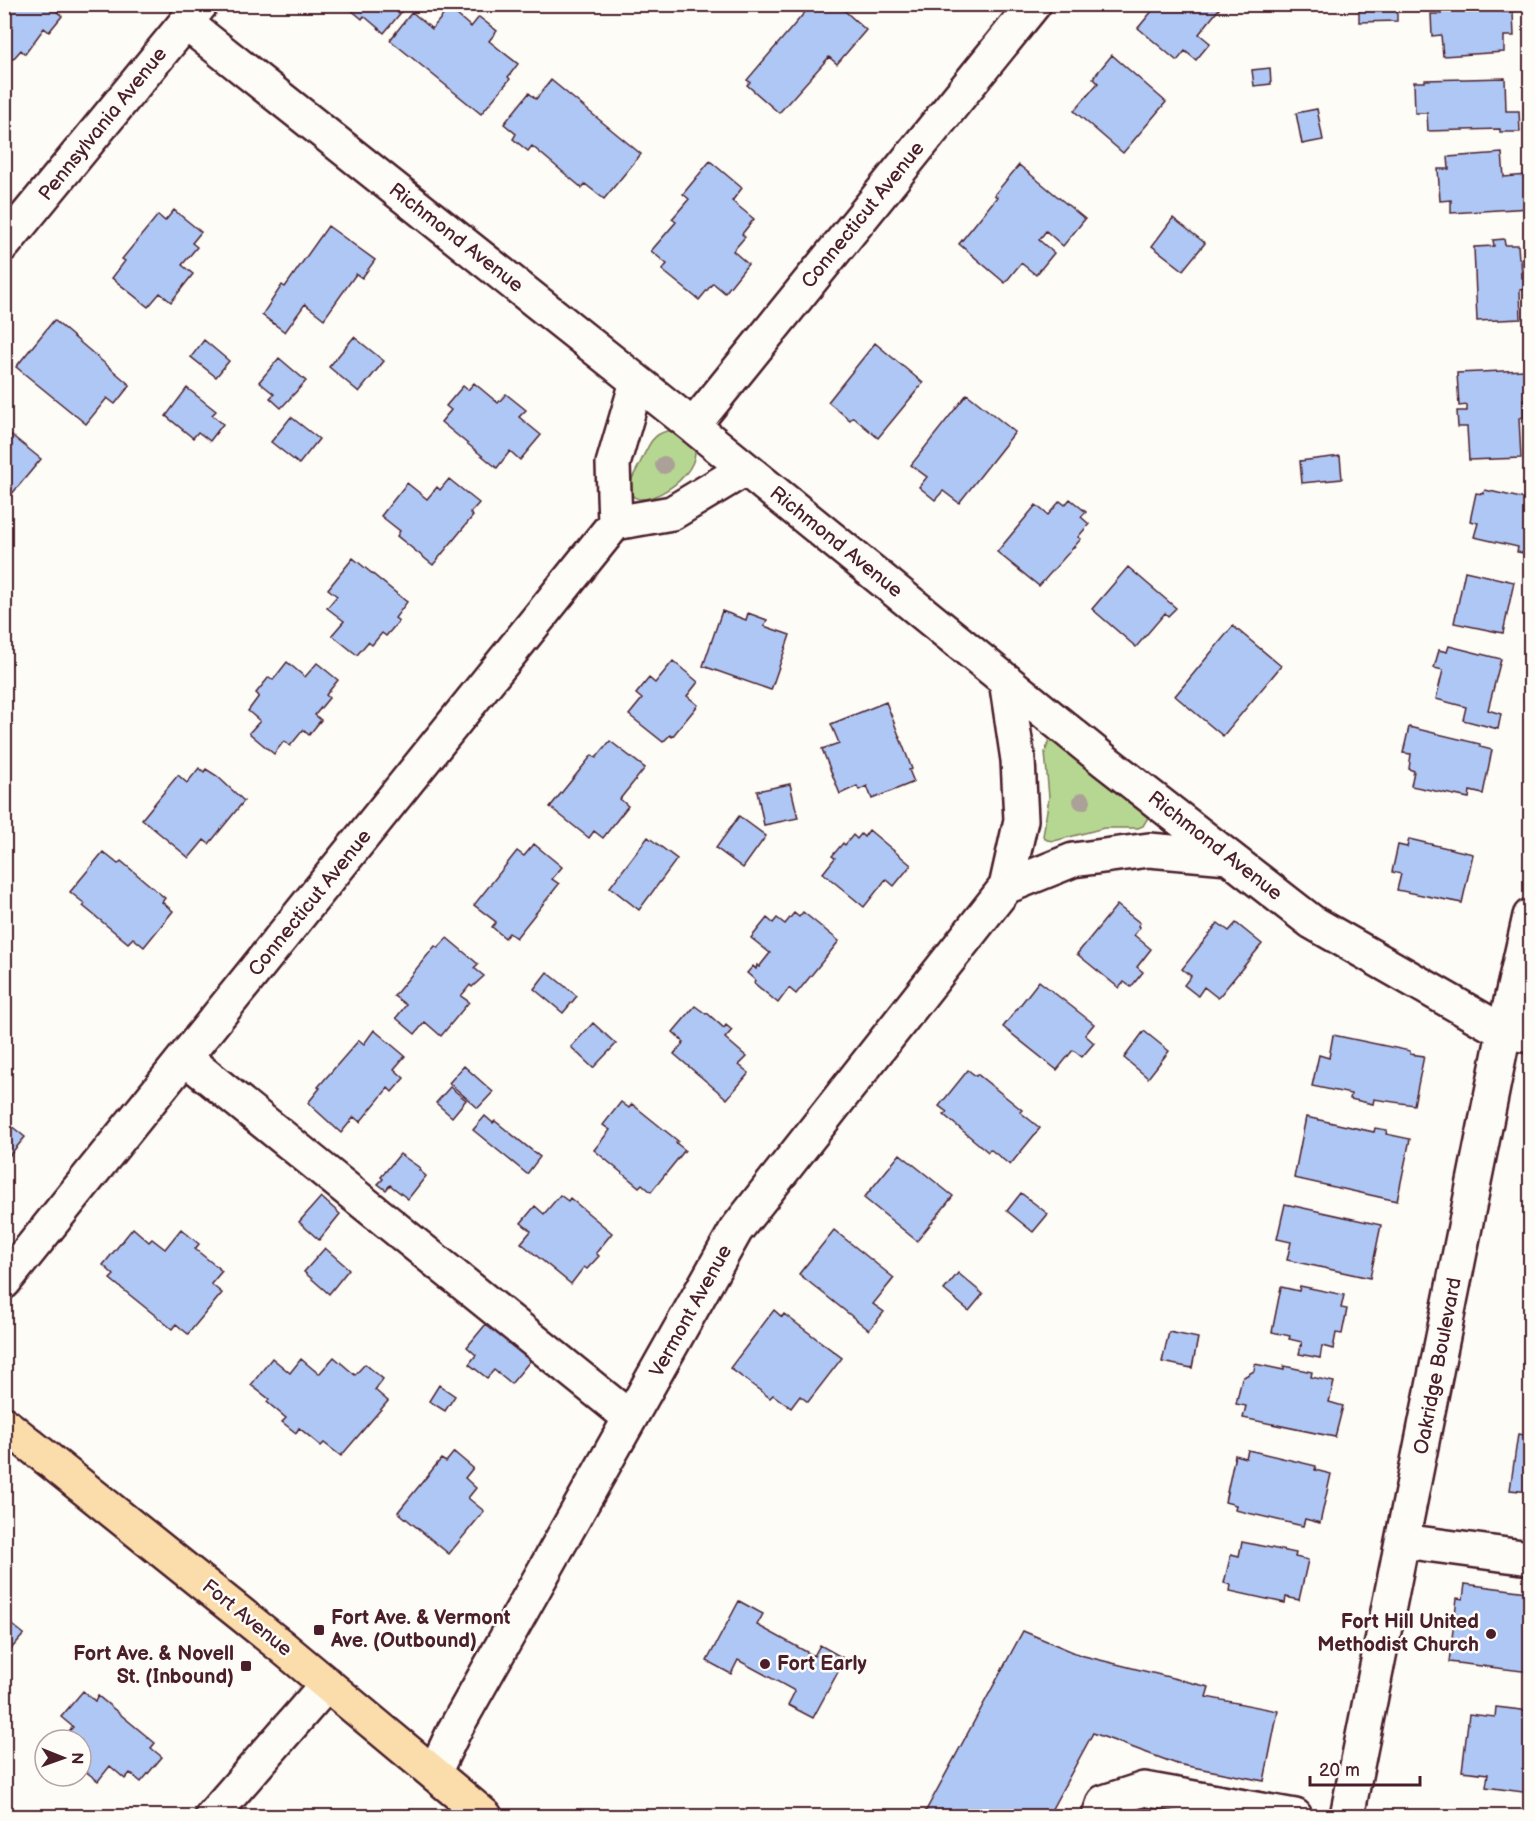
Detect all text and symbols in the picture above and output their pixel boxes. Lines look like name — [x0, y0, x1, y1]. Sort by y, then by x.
street label: Pennsylvania Avenue — [34, 42, 172, 205]
street label: Connecticut Avenue — [796, 137, 930, 293]
street label: Richmond Avenue — [384, 178, 528, 298]
street label: Richmond Avenue — [765, 481, 907, 603]
street label: Richmond Avenue — [1143, 786, 1287, 906]
street label: Connecticut Avenue — [243, 825, 377, 981]
street label: Vermont Avenue — [645, 1240, 737, 1381]
street label: Oakridge Boulevard — [1409, 1276, 1467, 1456]
street label: Fort Avenue — [197, 1574, 297, 1662]
place label: Fort Ave. & Vermont Ave. (Outbound) — [330, 1606, 511, 1653]
place label: Fort Hill United Methodist Church — [1317, 1610, 1479, 1657]
marker: Fort Ave. & Vermont Ave. (Outbound) — [312, 1623, 326, 1637]
marker: Fort Hill United Methodist Church — [1484, 1627, 1498, 1641]
place label: Fort Ave. & Novell St. (Inbound) — [73, 1642, 234, 1689]
place label: Fort Early — [777, 1652, 867, 1676]
marker: Fort Early — [758, 1657, 772, 1671]
marker: Fort Ave. & Novell St. (Inbound) — [239, 1659, 253, 1673]
north arrow — [33, 1728, 93, 1788]
scale bar — [1310, 1749, 1420, 1787]
text: N — [67, 1752, 86, 1764]
text: 20 m — [1319, 1760, 1360, 1781]

